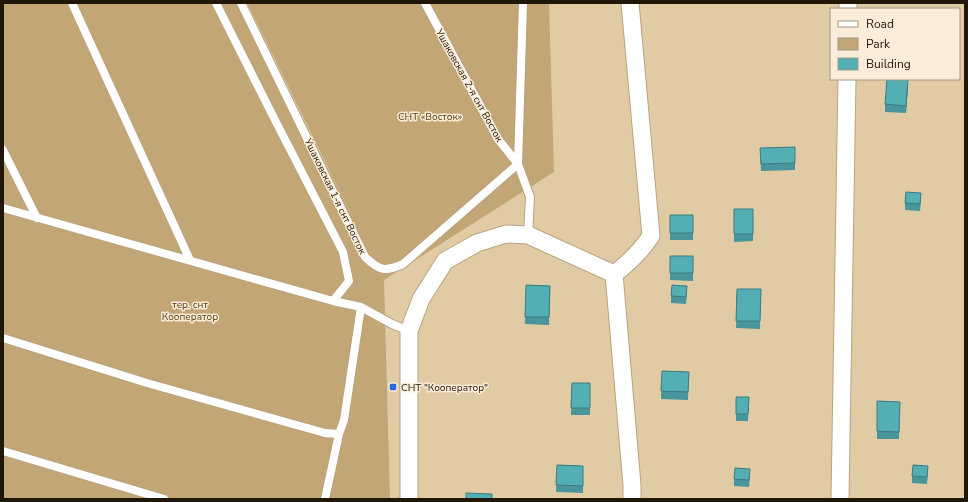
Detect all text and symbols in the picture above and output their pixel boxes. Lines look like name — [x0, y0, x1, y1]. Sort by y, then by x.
legend — [830, 8, 960, 80]
text: Road — [866, 16, 894, 32]
street label: Ушаковская 2-я снт Восток — [432, 26, 506, 145]
text: Park — [866, 36, 891, 52]
text: Building — [866, 56, 911, 72]
park label: СНТ «Восток» — [398, 110, 462, 124]
street label: Ушаковская 1-я снт Восток — [300, 135, 370, 257]
park label: тер. снт Кооператор — [162, 298, 218, 324]
place label: СНТ "Кооператор" — [401, 381, 488, 395]
marker: СНТ "Кооператор" — [388, 382, 398, 392]

